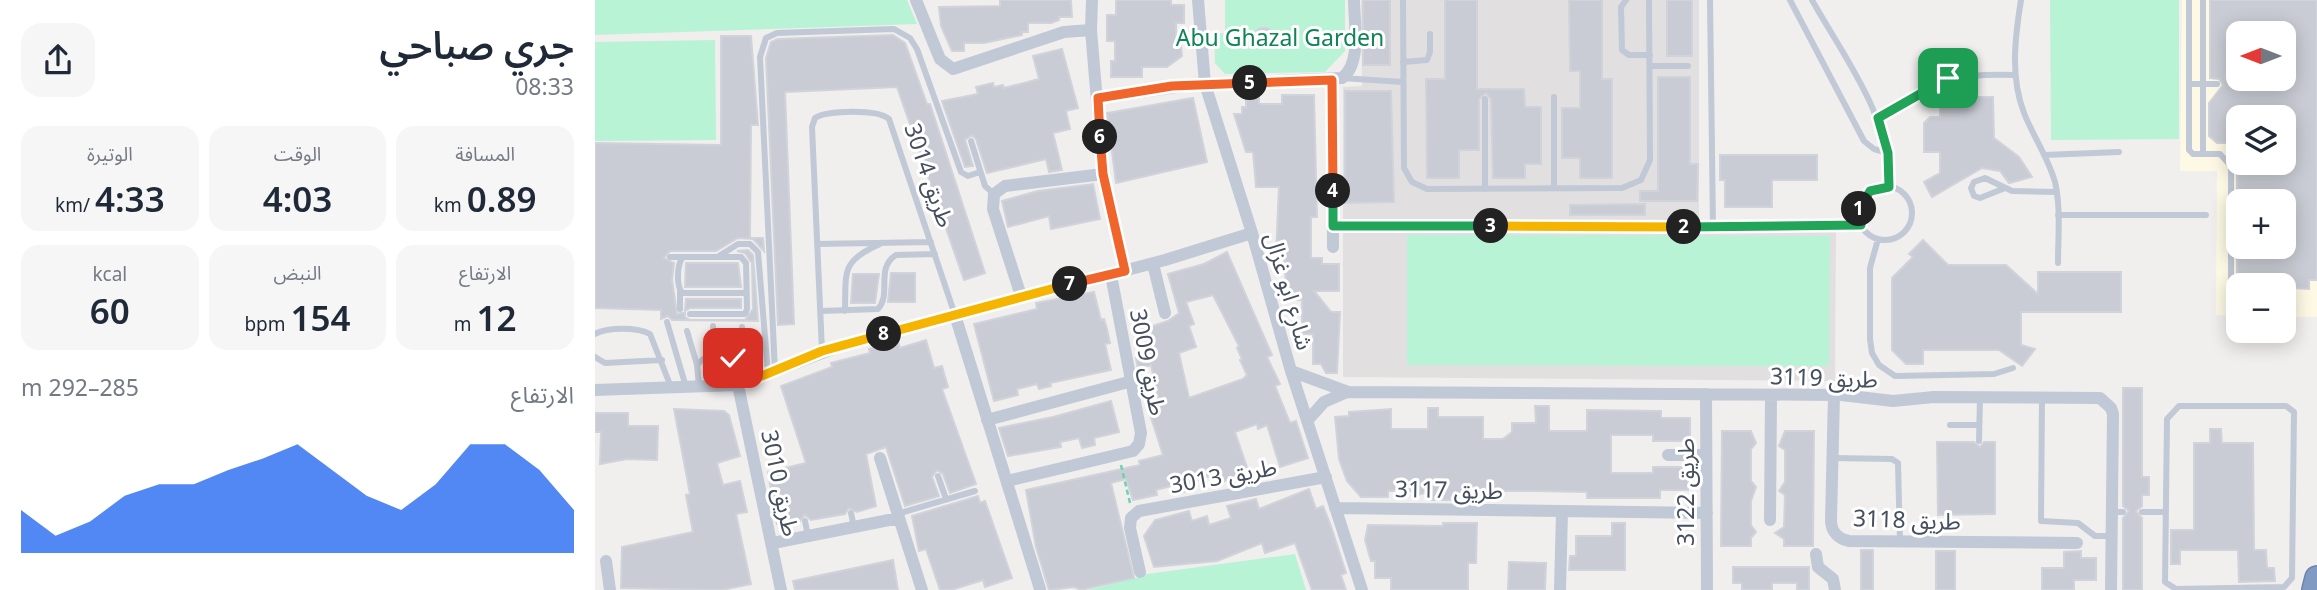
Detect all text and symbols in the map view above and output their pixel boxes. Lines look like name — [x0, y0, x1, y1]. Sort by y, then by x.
text: جري صباحي — [380, 18, 574, 70]
park label: Abu Ghazal Garden — [1176, 21, 1384, 53]
north arrow — [2226, 21, 2296, 91]
map controls — [2226, 21, 2296, 343]
button: share — [21, 23, 95, 97]
pin — [1918, 48, 1978, 108]
icon: arrive — [1929, 59, 1967, 97]
pin: 5 — [1233, 66, 1267, 100]
text: 5 — [1244, 69, 1255, 95]
text: 08:33 — [515, 70, 574, 102]
button: layers — [2226, 105, 2296, 175]
street label: طريق 3014 — [897, 119, 963, 231]
pin: 6 — [1083, 120, 1117, 154]
text: 6 — [1094, 123, 1105, 149]
text: الوتيرة — [87, 141, 133, 167]
text: الوقت — [274, 141, 321, 167]
text: المسافة — [455, 141, 515, 167]
pin: 4 — [1315, 174, 1351, 208]
text: 4:33 — [95, 175, 165, 222]
text: 4:03 — [263, 175, 332, 222]
text: 0.89 — [467, 175, 536, 222]
text: 4 — [1327, 177, 1338, 203]
button: + — [2226, 189, 2296, 259]
text: /km — [55, 192, 95, 218]
text: km — [434, 192, 467, 218]
pin: 1 — [1841, 192, 1877, 227]
text: 1 — [1853, 195, 1864, 221]
pin: 3 — [1473, 208, 1509, 244]
pin: 2 — [1667, 210, 1701, 244]
text: 3 — [1485, 212, 1496, 238]
text: 2 — [1678, 213, 1689, 239]
street label: شارع ابو غزال — [1256, 228, 1322, 354]
text: النبض — [273, 260, 322, 286]
text: الارتفاع — [459, 260, 511, 286]
text: kcal — [92, 261, 127, 287]
pin: 7 — [1053, 266, 1087, 302]
text: 7 — [1064, 270, 1075, 296]
button: − — [2226, 273, 2296, 343]
text: 60 — [90, 287, 130, 334]
text: 154 — [291, 294, 351, 341]
text: 12 — [477, 294, 517, 341]
street label: طريق 3009 — [1123, 306, 1175, 418]
text: bpm — [244, 311, 291, 337]
text: m — [454, 311, 477, 337]
pin: 8 — [867, 316, 901, 352]
text: 8 — [878, 320, 889, 346]
pin — [703, 328, 763, 388]
icon: check — [714, 339, 752, 377]
street label: طريق 3119 — [1769, 359, 1879, 395]
text: 285–292 m — [21, 371, 139, 403]
text: الارتفاع — [511, 378, 574, 410]
street label: طريق 3010 — [754, 427, 808, 539]
street label: طريق 3122 — [1669, 438, 1701, 546]
street label: طريق 3013 — [1167, 450, 1279, 500]
street label: طريق 3117 — [1395, 472, 1503, 506]
street label: طريق 3118 — [1852, 501, 1962, 537]

